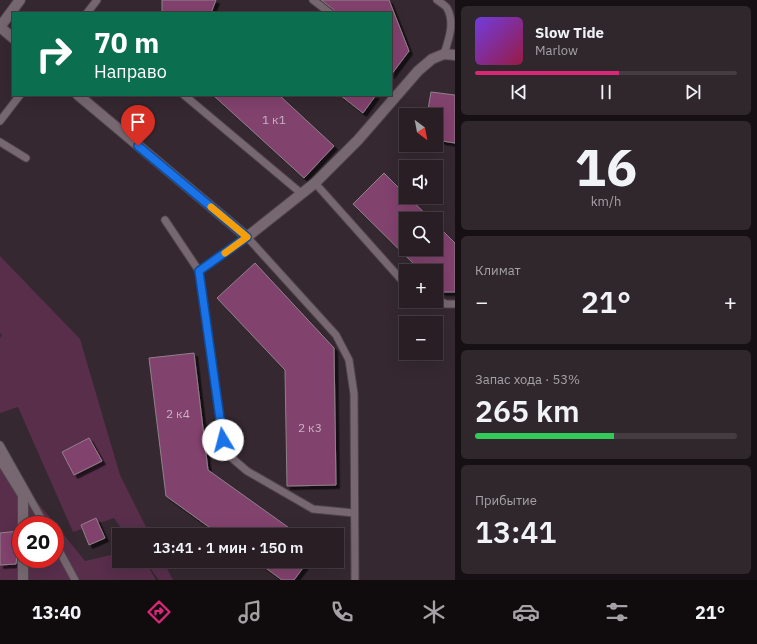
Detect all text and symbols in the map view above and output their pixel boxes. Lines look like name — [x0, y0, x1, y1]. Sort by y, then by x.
text: Slow Tide — [535, 23, 604, 42]
text: 70 m — [94, 24, 159, 61]
icon: right — [28, 28, 80, 80]
text: Marlow — [535, 42, 578, 59]
text: Направо — [94, 60, 167, 83]
icon: previous — [508, 81, 530, 103]
icon: pause — [595, 81, 617, 103]
icon: next — [682, 81, 704, 103]
pin — [121, 105, 155, 146]
north arrow — [399, 108, 443, 152]
map controls — [399, 108, 443, 360]
icon: arrive — [127, 111, 149, 133]
house number: 1 к1 — [262, 112, 286, 127]
text: 16 — [575, 133, 637, 200]
button: sound — [399, 160, 443, 204]
text: km/h — [591, 193, 621, 210]
button: search — [399, 212, 443, 256]
text: Климат — [475, 262, 521, 279]
button: + — [399, 264, 443, 308]
text: 21° — [581, 282, 631, 321]
text: − — [475, 287, 488, 316]
text: + — [724, 287, 737, 316]
button: − — [399, 316, 443, 360]
text: Запас хода · 53% — [475, 371, 580, 388]
text: 265 km — [475, 391, 580, 430]
house number: 2 к4 — [166, 406, 190, 421]
position arrow — [202, 419, 244, 461]
house number: 2 к3 — [298, 420, 322, 435]
text: Прибытие — [475, 492, 537, 509]
text: 13:41 — [475, 512, 557, 551]
speed limit sign: 20 — [12, 516, 64, 568]
text: 13:41 · 1 мин · 150 m — [153, 538, 303, 557]
icon: directions — [145, 598, 173, 626]
icon: music — [236, 598, 264, 626]
icon: phone — [328, 598, 356, 626]
icon: climate — [420, 598, 448, 626]
icon: car — [512, 598, 540, 626]
icon: filters — [603, 598, 631, 626]
text: 13:40 — [32, 601, 81, 624]
text: 21° — [695, 601, 725, 624]

